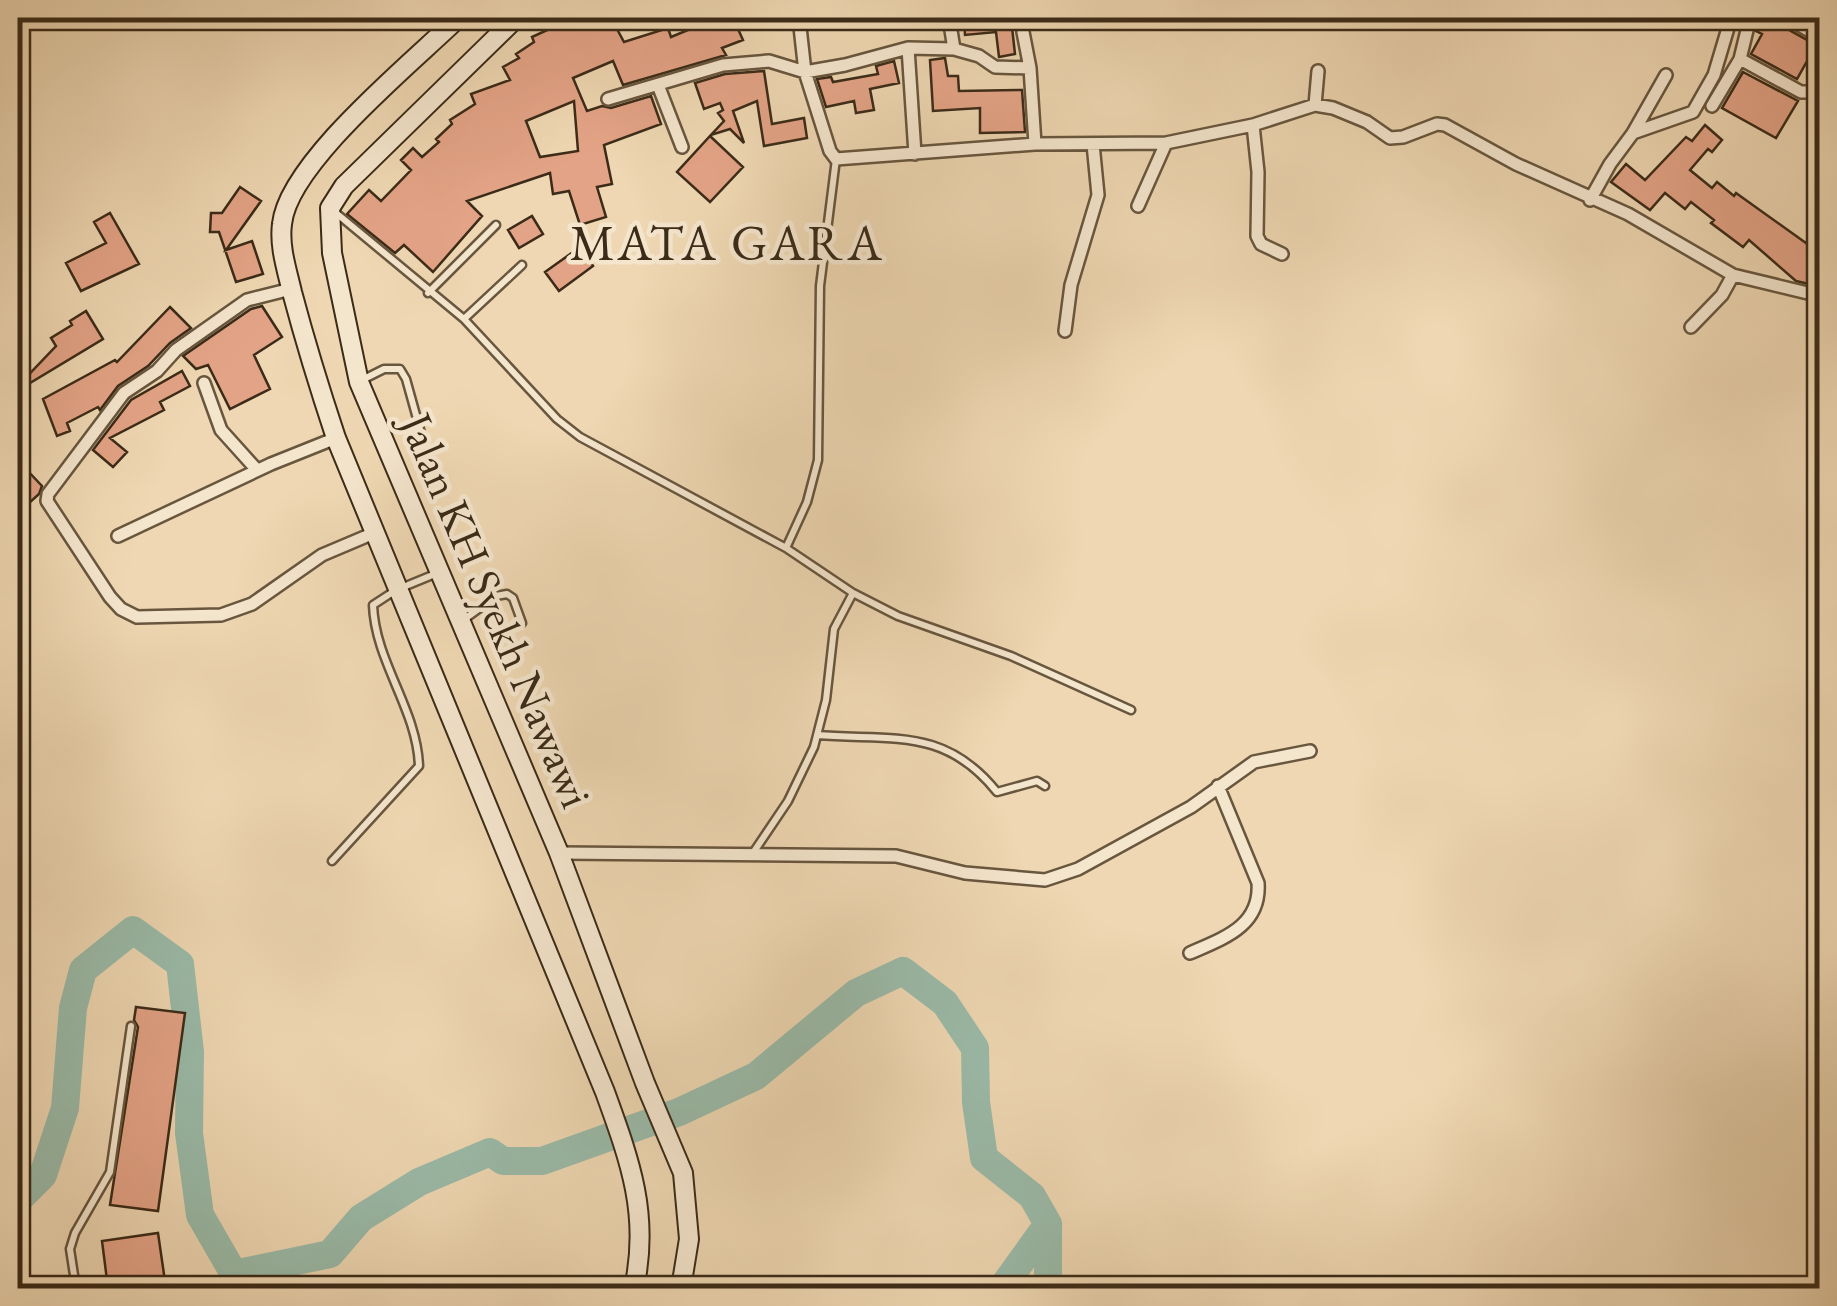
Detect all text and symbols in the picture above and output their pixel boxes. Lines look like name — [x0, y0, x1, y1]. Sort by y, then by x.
district label: MATA GARA — [570, 210, 884, 275]
street label: Jalan KH Syekh Nawawi — [386, 400, 606, 816]

